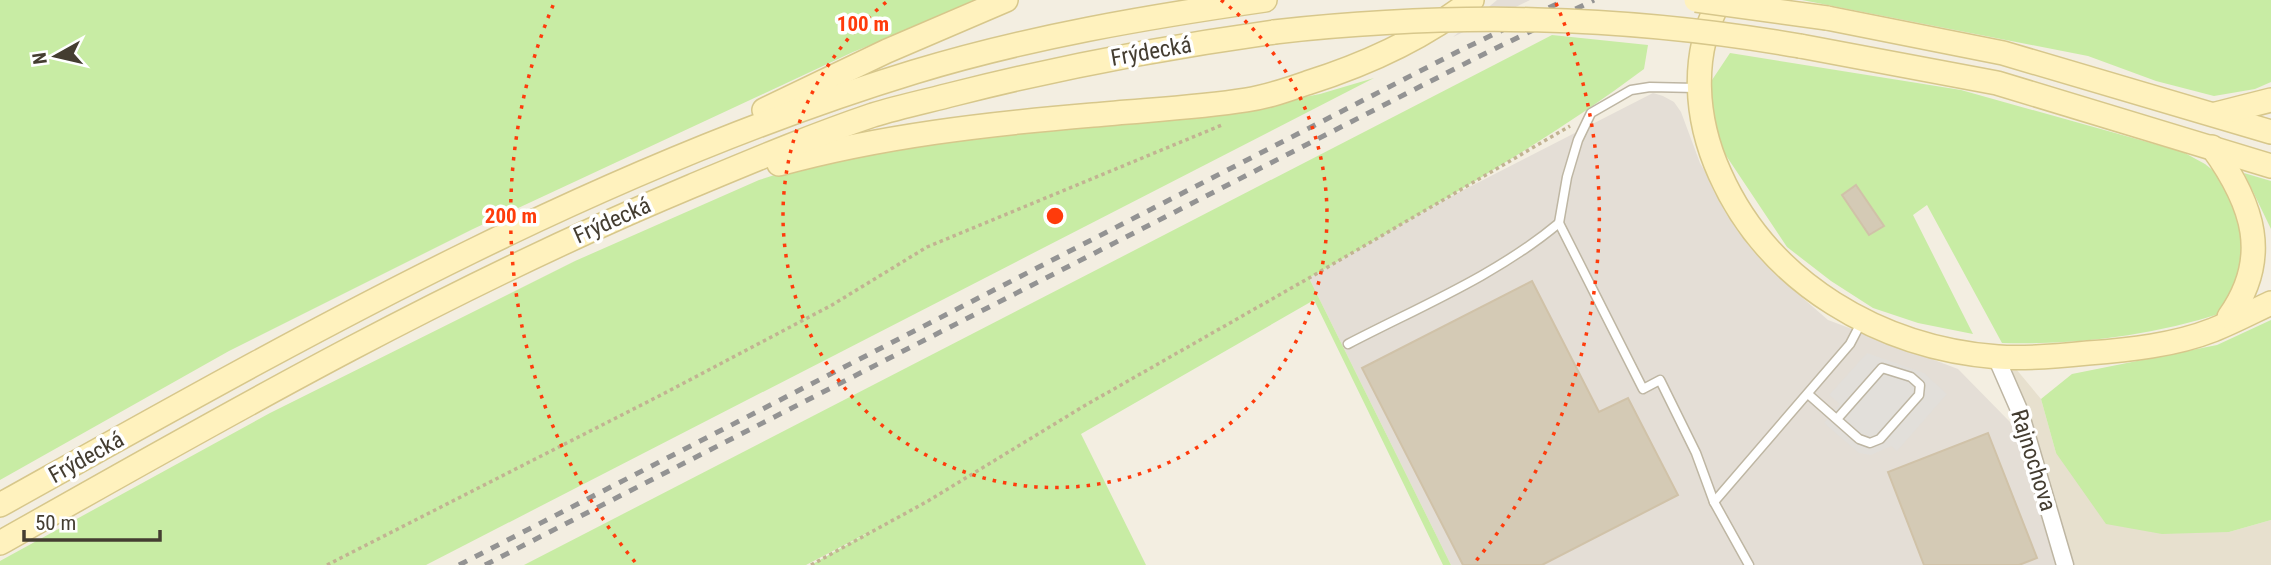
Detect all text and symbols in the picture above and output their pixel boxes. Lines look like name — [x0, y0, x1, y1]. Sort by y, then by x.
text: 100 m — [837, 12, 889, 36]
north arrow — [21, 21, 91, 91]
street label: Frýdecká — [1109, 31, 1194, 72]
text: N — [27, 51, 52, 66]
street label: Frýdecká — [569, 192, 655, 249]
text: 200 m — [485, 204, 537, 228]
centre of rings — [1043, 204, 1067, 228]
street label: Rajnochova — [2005, 406, 2062, 514]
street label: Frýdecká — [44, 426, 128, 489]
scale bar — [24, 498, 161, 542]
text: 50 m — [35, 511, 76, 535]

